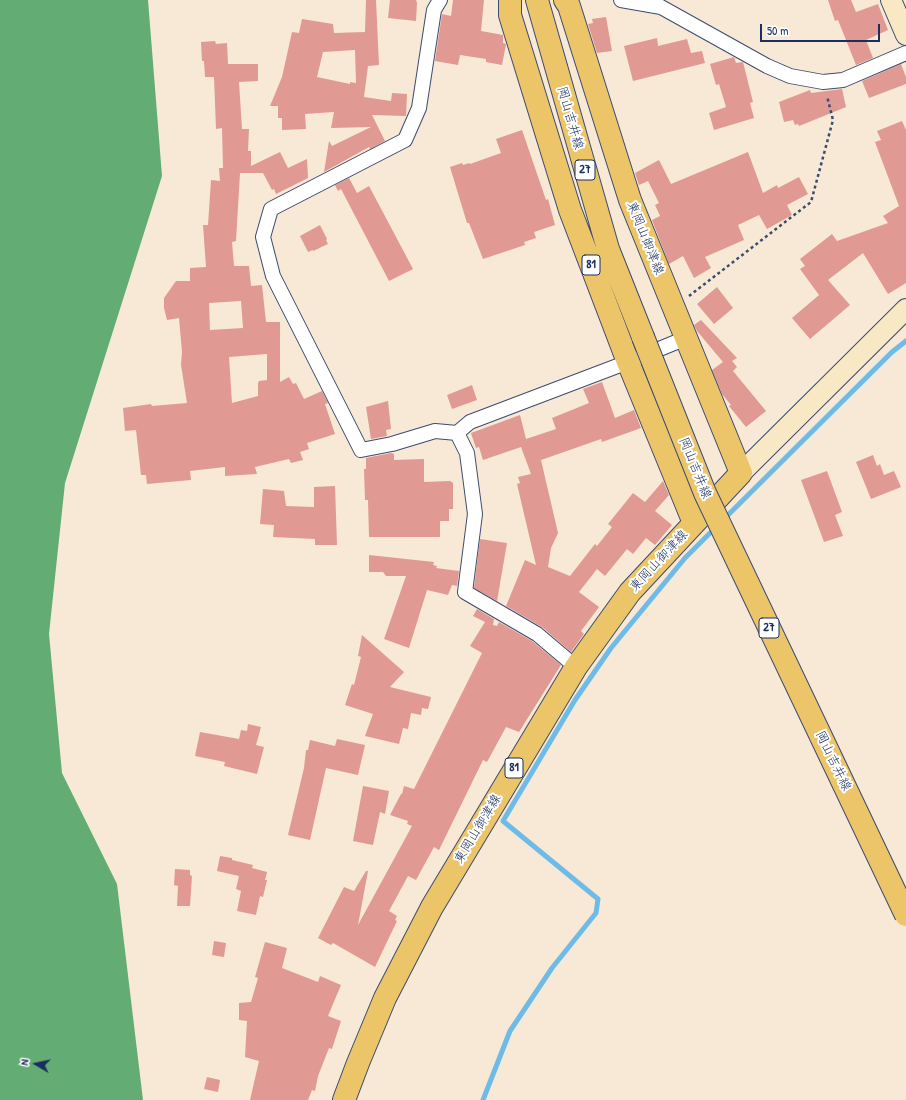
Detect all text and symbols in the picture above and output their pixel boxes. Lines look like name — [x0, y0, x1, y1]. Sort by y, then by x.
scale bar — [762, 16, 882, 42]
text: 50 m — [767, 22, 788, 39]
street label: 岡山吉井線 — [554, 85, 586, 151]
road number: 27 — [575, 160, 595, 180]
street label: 東岡山御津線 — [623, 199, 667, 277]
road number: 81 — [582, 255, 600, 275]
street label: 岡山吉井線 — [676, 435, 714, 501]
street label: 東岡山御津線 — [627, 527, 691, 595]
road number: 27 — [759, 618, 779, 638]
street label: 岡山吉井線 — [812, 728, 854, 794]
road number: 81 — [505, 758, 523, 778]
street label: 東岡山御津線 — [451, 792, 505, 866]
north arrow — [16, 1044, 56, 1084]
text: N — [17, 1058, 32, 1066]

